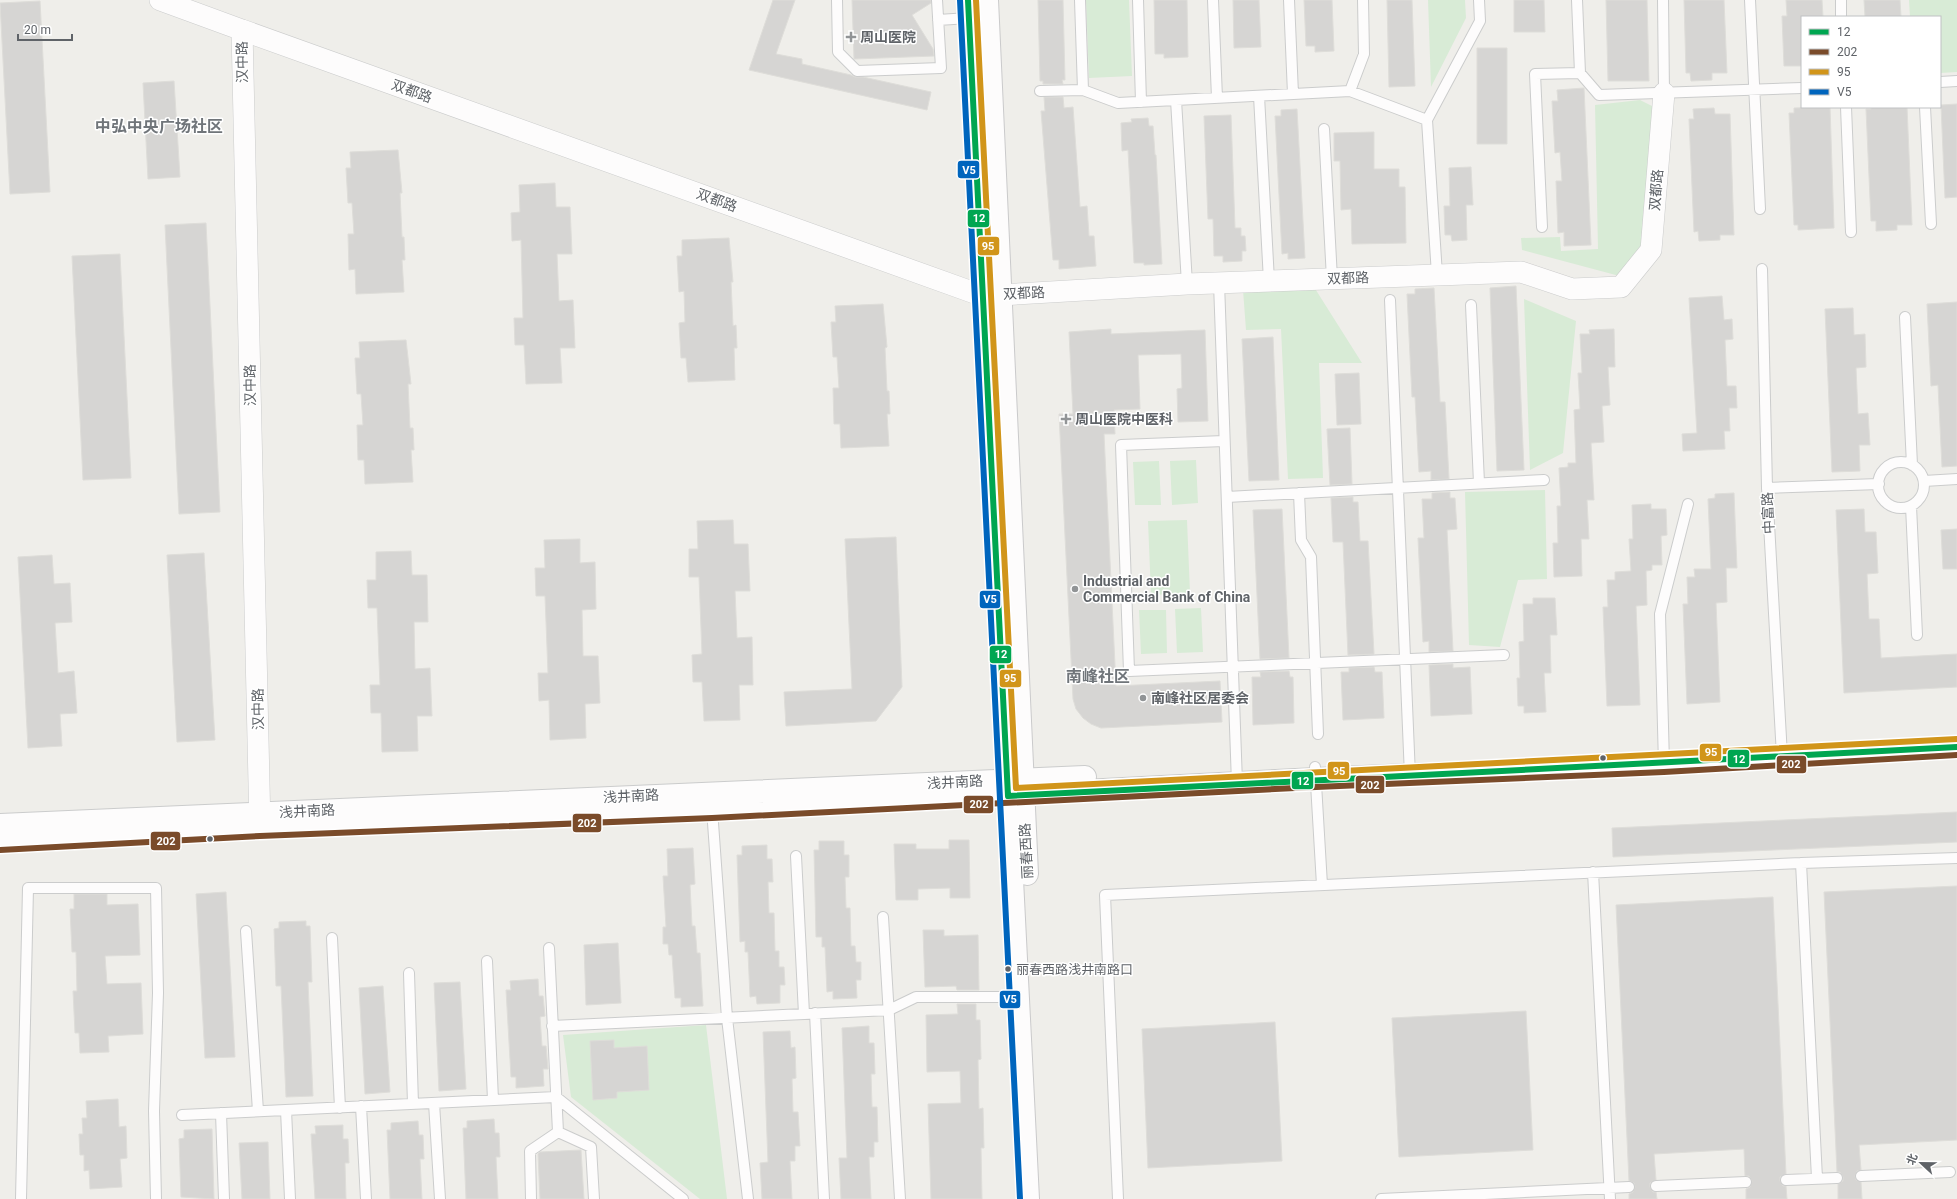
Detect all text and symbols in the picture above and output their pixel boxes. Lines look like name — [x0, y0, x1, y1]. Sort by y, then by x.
scale bar — [18, 16, 72, 42]
legend — [1801, 16, 1941, 108]
text: 20 m — [24, 23, 51, 37]
text: 12 — [1837, 25, 1851, 39]
place label: 周山医院 — [860, 29, 916, 45]
marker: 周山医院 — [845, 31, 857, 43]
street label: 汉中路 — [234, 41, 250, 83]
text: 202 — [1837, 45, 1857, 59]
text: 95 — [1837, 65, 1851, 79]
street label: 双都路 — [390, 76, 434, 106]
text: V5 — [1837, 85, 1852, 99]
district label: 中弘中央广场社区 — [95, 117, 223, 136]
line badge: V5 — [957, 160, 980, 179]
text: V5 — [962, 164, 976, 177]
street label: 双都路 — [1646, 168, 1666, 212]
street label: 双都路 — [695, 185, 739, 215]
line badge: 12 — [967, 209, 990, 228]
text: 12 — [973, 212, 985, 225]
line badge: 95 — [977, 236, 1000, 256]
text: 95 — [982, 240, 994, 253]
street label: 双都路 — [1327, 269, 1369, 287]
street label: 双都路 — [1003, 284, 1045, 302]
street label: 汉中路 — [242, 364, 258, 406]
place label: 周山医院中医科 — [1075, 411, 1173, 427]
marker: 周山医院中医科 — [1060, 413, 1072, 425]
street label: 中富路 — [1759, 492, 1777, 534]
place label: Industrial and Commercial Bank of China — [1083, 573, 1251, 605]
marker: Industrial and Commercial Bank of China — [1070, 584, 1080, 594]
line badge: V5 — [979, 590, 1001, 609]
text: V5 — [983, 593, 997, 606]
line badge: 12 — [989, 645, 1012, 664]
text: 12 — [995, 648, 1007, 661]
district label: 南峰社区 — [1066, 667, 1130, 686]
line badge: 95 — [999, 669, 1022, 688]
text: 95 — [1004, 672, 1016, 685]
street label: 汉中路 — [250, 688, 266, 730]
place label: 南峰社区居委会 — [1151, 690, 1249, 706]
marker: 南峰社区居委会 — [1138, 693, 1148, 703]
line badge: 95 — [1699, 743, 1722, 762]
text: 95 — [1705, 746, 1717, 759]
line badge: 12 — [1727, 749, 1750, 768]
unlabelled marker — [1598, 753, 1608, 763]
text: 12 — [1733, 753, 1745, 766]
line badge: 202 — [1776, 755, 1807, 774]
text: 202 — [1782, 758, 1800, 771]
line badge: 95 — [1327, 761, 1350, 780]
text: 95 — [1333, 765, 1345, 778]
line badge: 12 — [1291, 771, 1314, 790]
street label: 浅井南路 — [927, 773, 983, 791]
text: 12 — [1297, 775, 1309, 788]
line badge: 202 — [1355, 775, 1385, 794]
text: 202 — [1361, 779, 1379, 792]
street label: 浅井南路 — [603, 787, 659, 805]
line badge: 202 — [963, 795, 994, 814]
text: 202 — [970, 798, 988, 811]
street label: 浅井南路 — [279, 802, 335, 820]
line badge: 202 — [572, 813, 602, 833]
text: 202 — [578, 817, 596, 830]
street label: 丽春西路 — [1017, 823, 1035, 879]
line badge: 202 — [150, 831, 181, 851]
unlabelled marker — [205, 834, 215, 844]
text: 202 — [157, 835, 175, 848]
place label: 丽春西路浅井南路口 — [1016, 962, 1133, 977]
marker: 丽春西路浅井南路口 — [1003, 964, 1013, 974]
line badge: V5 — [999, 990, 1021, 1009]
text: V5 — [1003, 993, 1017, 1006]
north arrow — [1901, 1143, 1941, 1183]
text: 北 — [1904, 1152, 1920, 1167]

